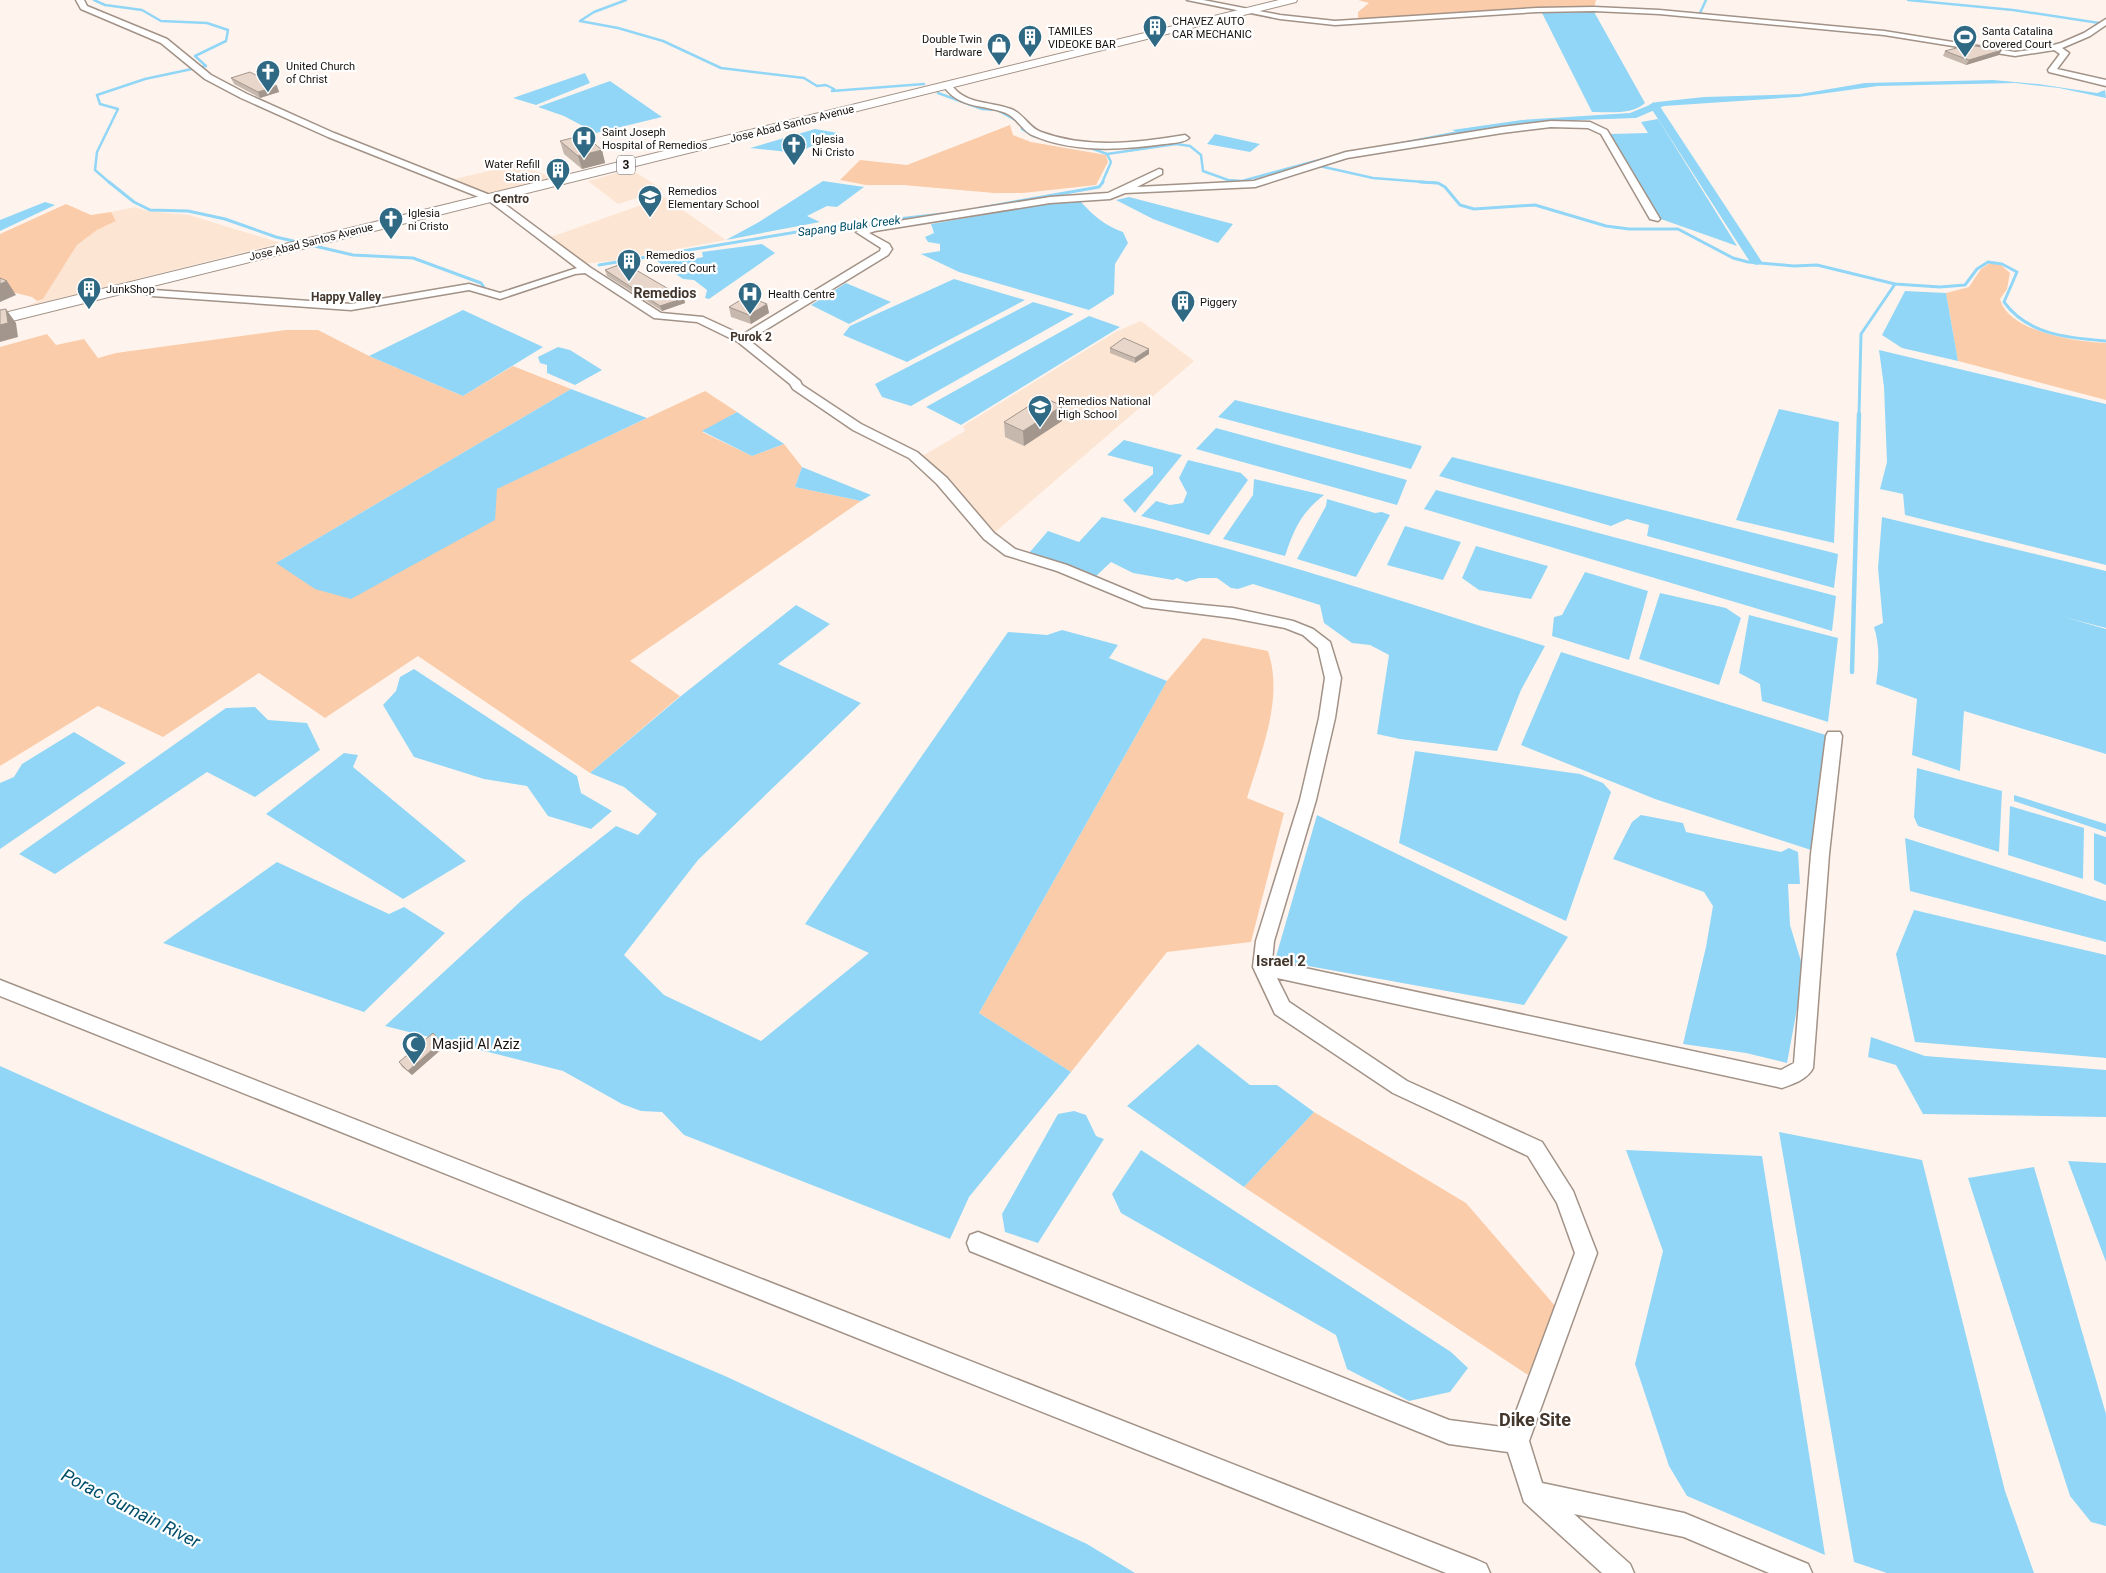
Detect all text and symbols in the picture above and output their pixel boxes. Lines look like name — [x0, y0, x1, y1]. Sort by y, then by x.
building icon: CHAVEZ AUTO CAR MECHANIC — [1142, 14, 1168, 48]
place label: CHAVEZ AUTO CAR MECHANIC — [1172, 15, 1252, 41]
building icon: TAMILES VIDEOKE BAR — [1017, 24, 1043, 58]
sports icon: Santa Catalina Covered Court — [1952, 24, 1978, 58]
place label: TAMILES VIDEOKE BAR — [1048, 25, 1116, 51]
place label: Santa Catalina Covered Court — [1982, 25, 2053, 51]
shop icon: Double Twin Hardware — [986, 32, 1012, 66]
place label: Double Twin Hardware — [922, 33, 982, 59]
church icon: United Church of Christ — [255, 59, 281, 93]
place label: United Church of Christ — [286, 60, 355, 86]
street label: Jose Abad Santos Avenue — [729, 102, 856, 146]
hospital icon: Saint Joseph Hospital of Remedios — [571, 125, 597, 159]
place label: Saint Joseph Hospital of Remedios — [602, 126, 708, 152]
church icon: Iglesia Ni Cristo — [781, 132, 807, 166]
place label: Iglesia Ni Cristo — [812, 133, 854, 159]
road number: 3 — [617, 156, 635, 174]
building icon: Water Refill Station — [545, 157, 571, 191]
place label: Water Refill Station — [484, 158, 540, 184]
school or university icon: Remedios Elementary School — [637, 184, 663, 218]
place label: Remedios Elementary School — [668, 185, 759, 211]
district label: Centro — [493, 192, 529, 206]
church icon: Iglesia ni Cristo — [378, 206, 404, 240]
place label: Iglesia ni Cristo — [408, 207, 448, 233]
water label: Sapang Bulak Creek — [797, 213, 902, 239]
street label: Jose Abad Santos Avenue — [248, 220, 375, 264]
building icon: Remedios Covered Court — [616, 248, 642, 282]
place label: Remedios Covered Court — [646, 249, 716, 275]
building icon: JunkShop — [76, 276, 102, 310]
hospital icon: Health Centre — [737, 281, 763, 315]
place label: JunkShop — [106, 283, 155, 296]
district label: Remedios — [634, 285, 696, 301]
place label: Health Centre — [768, 288, 835, 301]
building icon: Piggery — [1170, 289, 1196, 323]
district label: Happy Valley — [311, 290, 382, 304]
place label: Piggery — [1200, 296, 1238, 309]
district label: Purok 2 — [730, 330, 772, 344]
school or university icon: Remedios National High School — [1027, 394, 1053, 428]
place label: Remedios National High School — [1058, 395, 1151, 421]
district label: Israel 2 — [1256, 952, 1306, 970]
mosque icon: Masjid Al Aziz — [401, 1031, 427, 1065]
place label: Masjid Al Aziz — [432, 1036, 520, 1052]
district label: Dike Site — [1499, 1409, 1571, 1430]
water label: Porac Gumain River — [58, 1464, 205, 1552]

